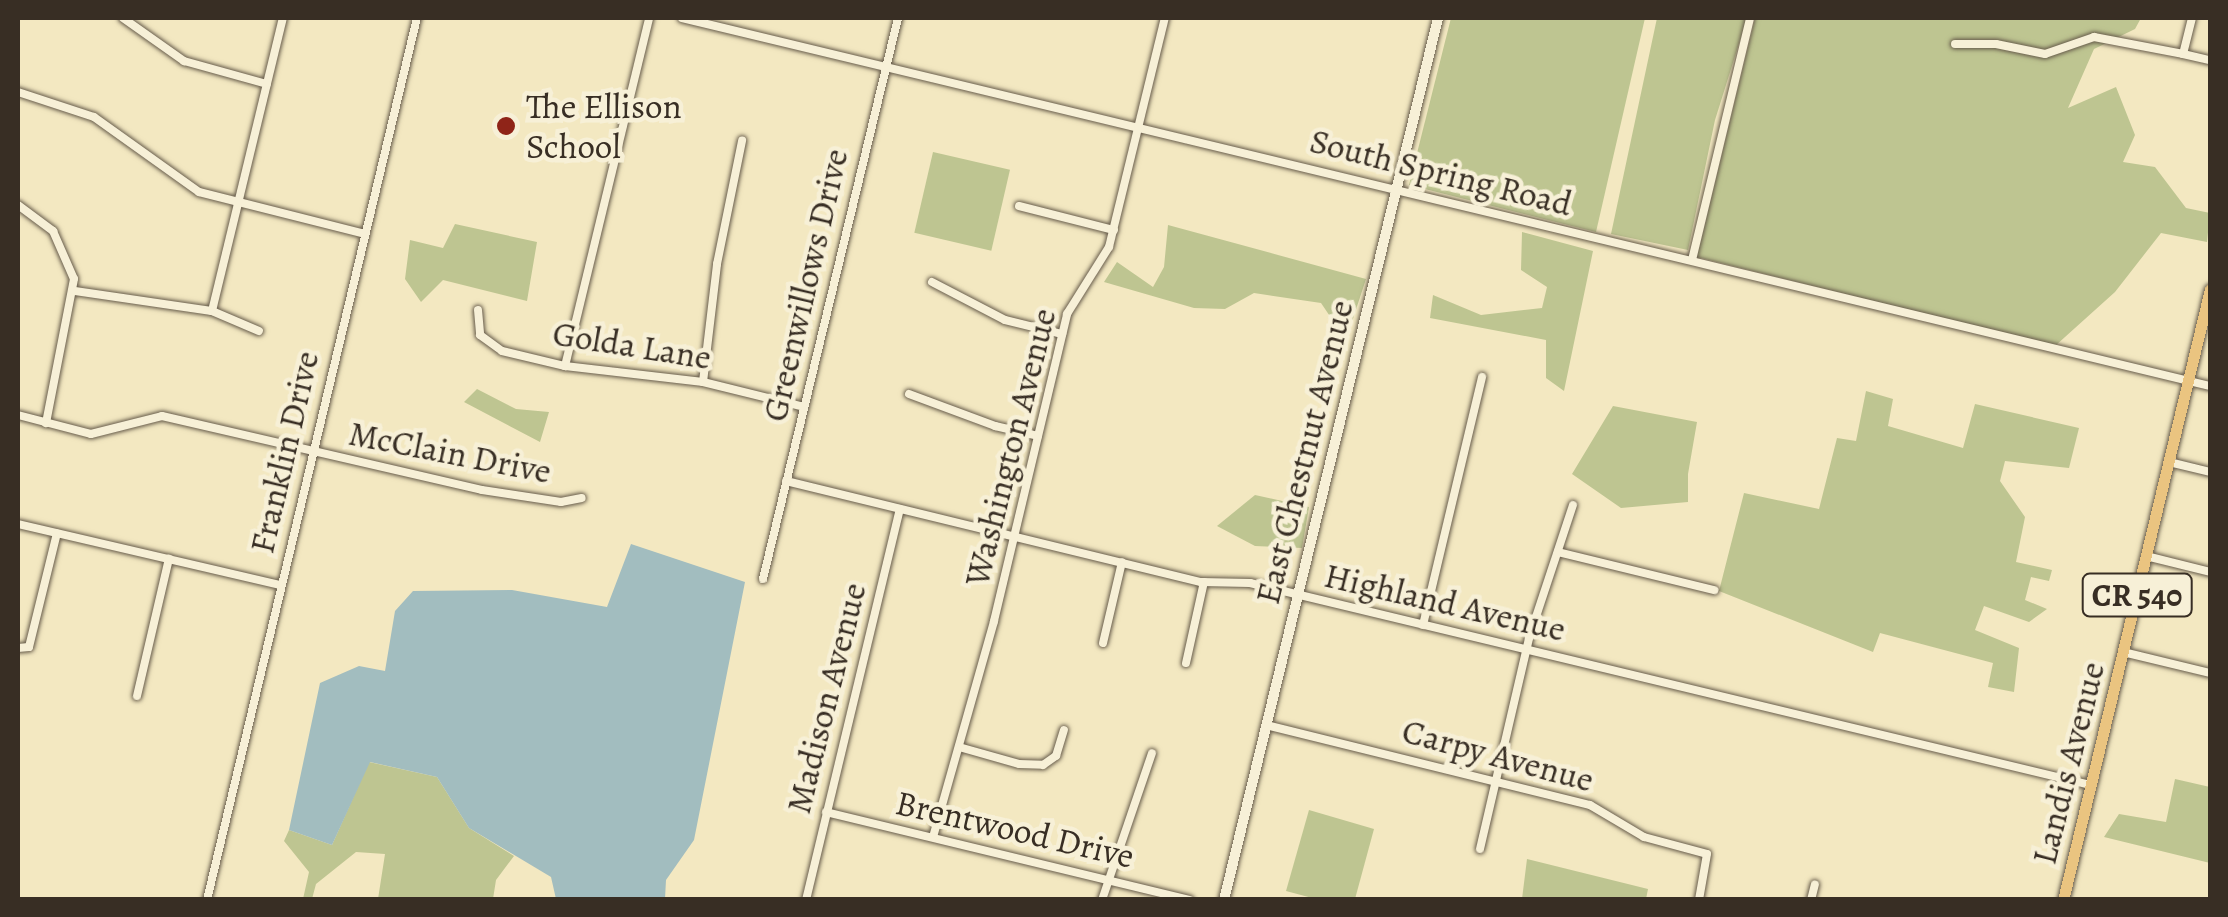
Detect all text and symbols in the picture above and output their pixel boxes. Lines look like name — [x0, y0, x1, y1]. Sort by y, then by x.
place label: The Ellison School — [526, 85, 682, 167]
marker: The Ellison School — [495, 115, 517, 137]
street label: South Spring Road — [1306, 119, 1576, 225]
street label: Greenwillows Drive — [753, 145, 857, 425]
street label: East Chestnut Avenue — [1246, 296, 1362, 608]
street label: Washington Avenue — [955, 304, 1065, 590]
street label: Golda Lane — [550, 312, 714, 378]
street label: Franklin Drive — [240, 347, 328, 557]
street label: McClain Drive — [345, 412, 555, 492]
street label: Highland Avenue — [1320, 554, 1570, 650]
road number: CR 540 — [2080, 568, 2194, 622]
street label: Madison Avenue — [777, 578, 875, 818]
street label: Landis Avenue — [2023, 657, 2113, 869]
street label: Carpy Avenue — [1398, 709, 1598, 801]
street label: Brentwood Drive — [892, 781, 1138, 877]

